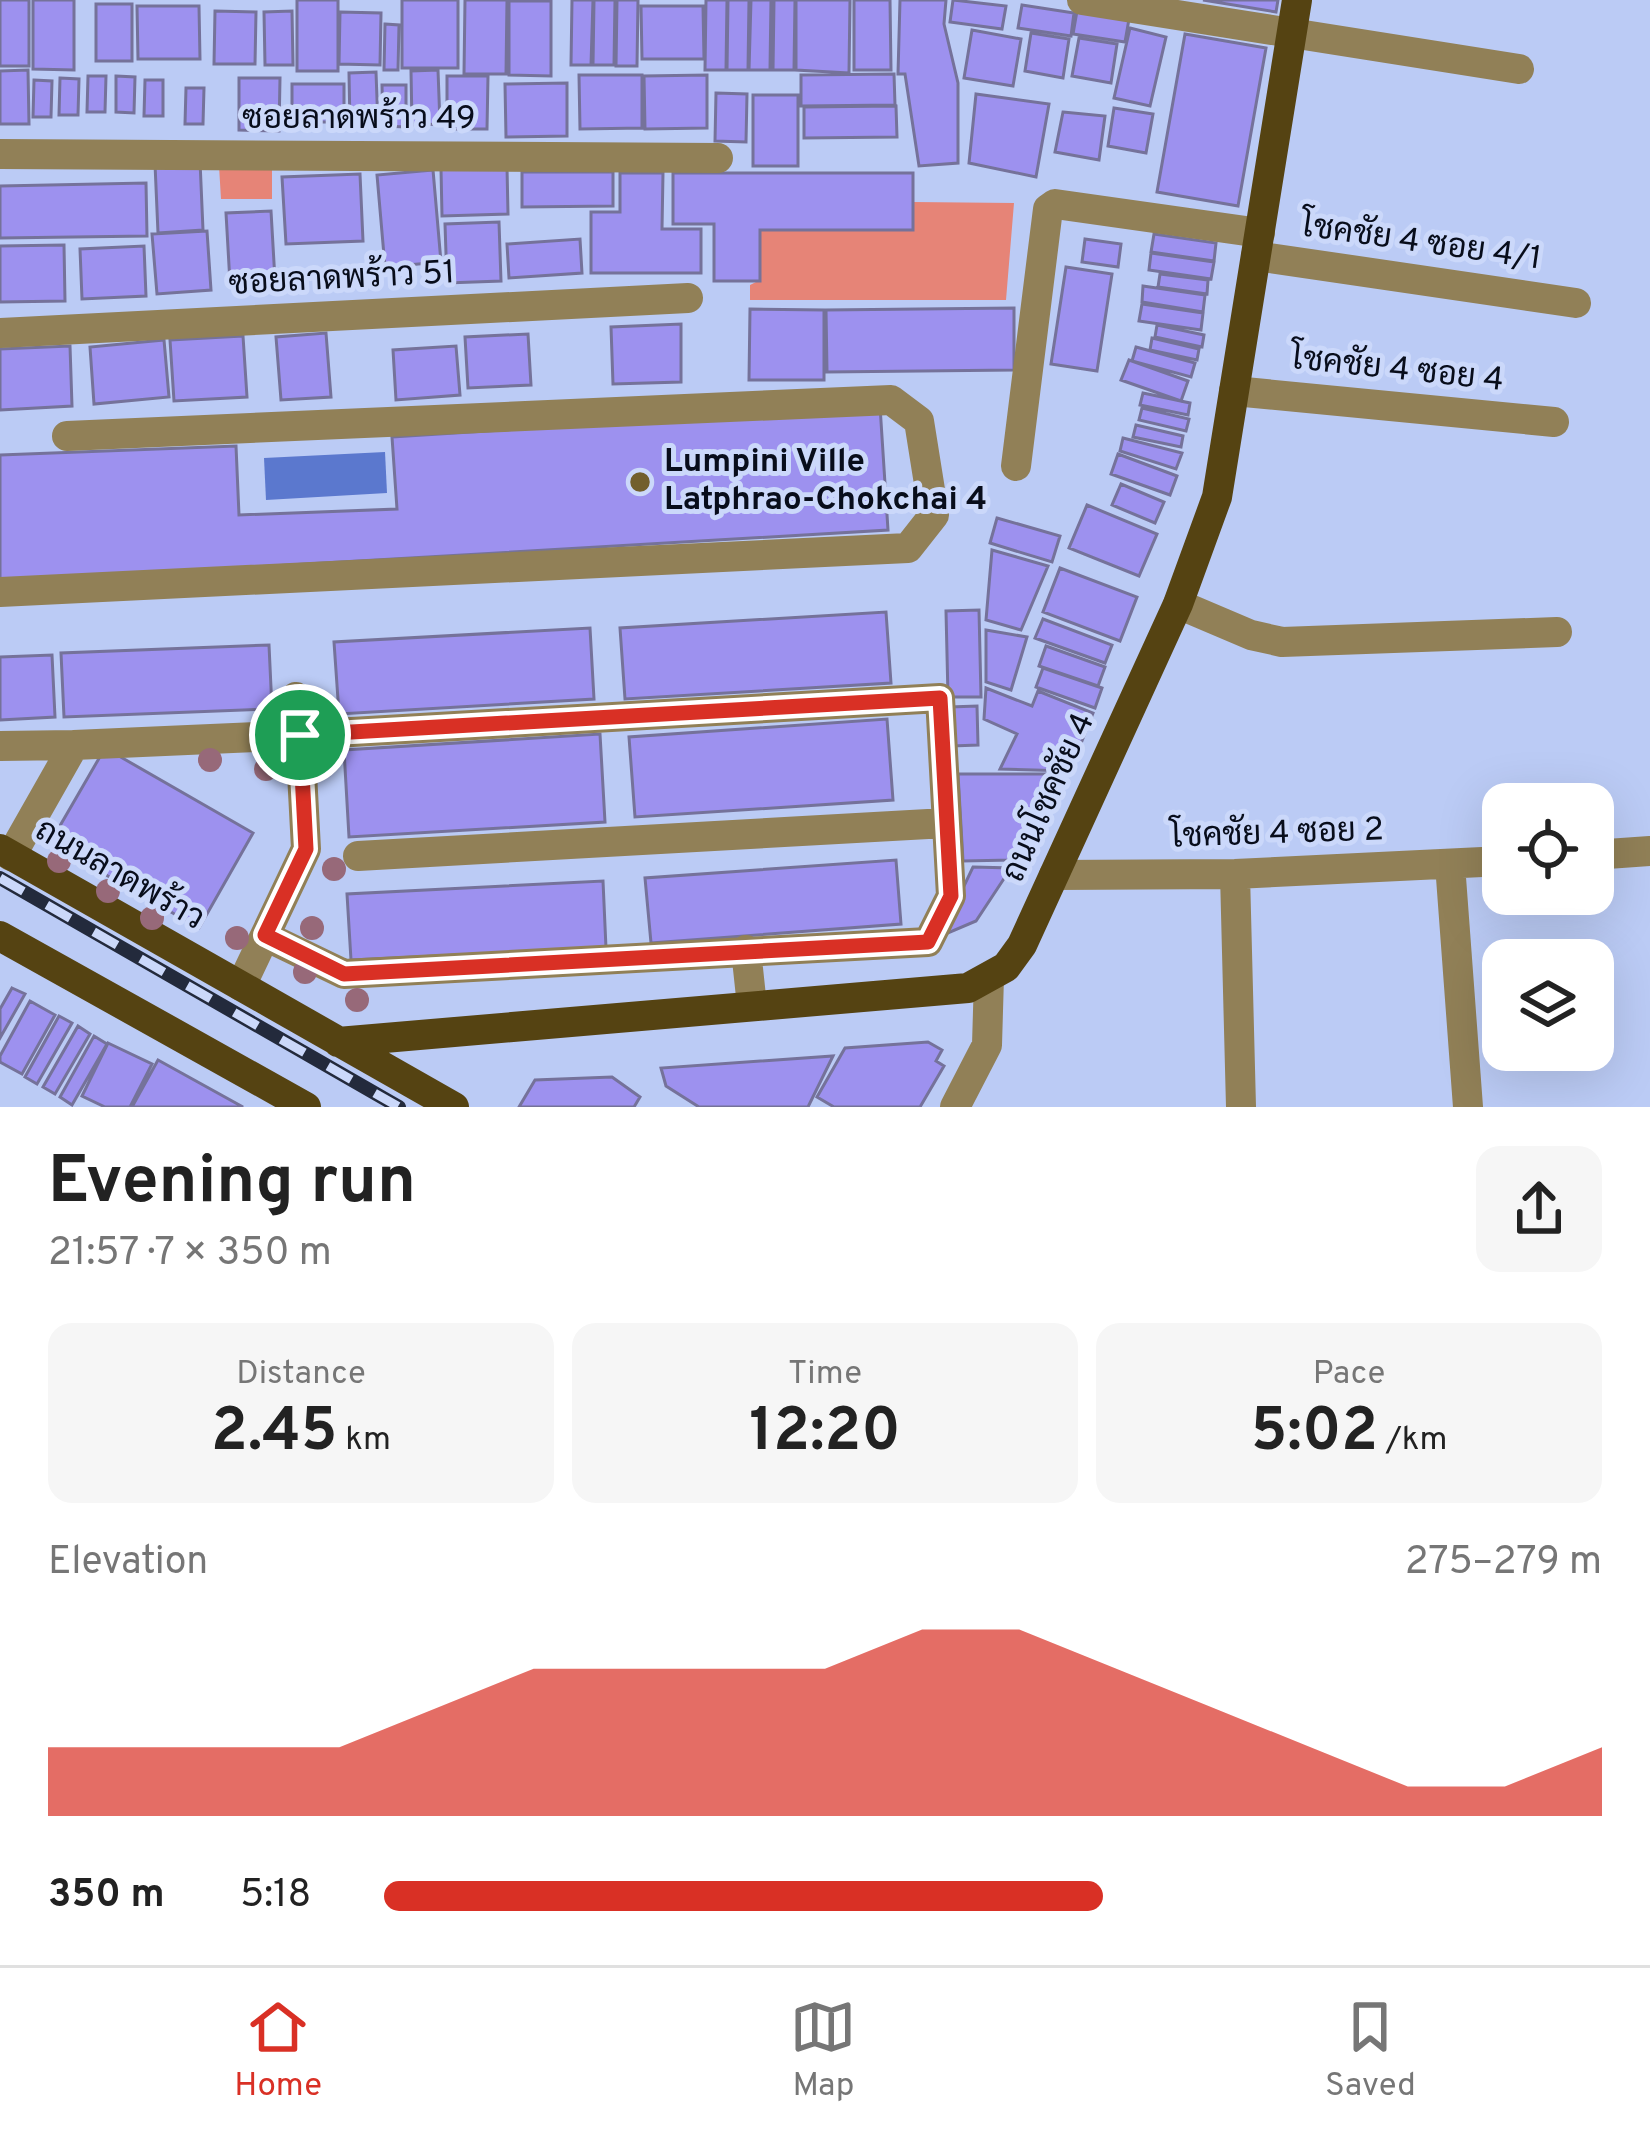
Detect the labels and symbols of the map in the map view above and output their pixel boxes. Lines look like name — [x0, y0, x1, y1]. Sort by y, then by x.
street label: ซอยลาดพร้าว 49 — [242, 96, 476, 141]
street label: โชคชัย 4 ซอย 4/1 — [1296, 203, 1544, 282]
street label: ซอยลาดพร้าว 51 — [228, 250, 456, 307]
street label: โชคชัย 4 ซอย 4 — [1286, 336, 1506, 403]
place label: Lumpini Ville Latphrao-Chokchai 4 — [664, 442, 987, 522]
marker: Lumpini Ville Latphrao-Chokchai 4 — [627, 469, 653, 495]
pin — [249, 684, 351, 786]
street label: ถนนโชคชัย 4 — [991, 706, 1106, 889]
street label: โชคชัย 4 ซอย 2 — [1167, 807, 1385, 860]
street label: ถนนลาดพร้าว — [27, 808, 213, 941]

